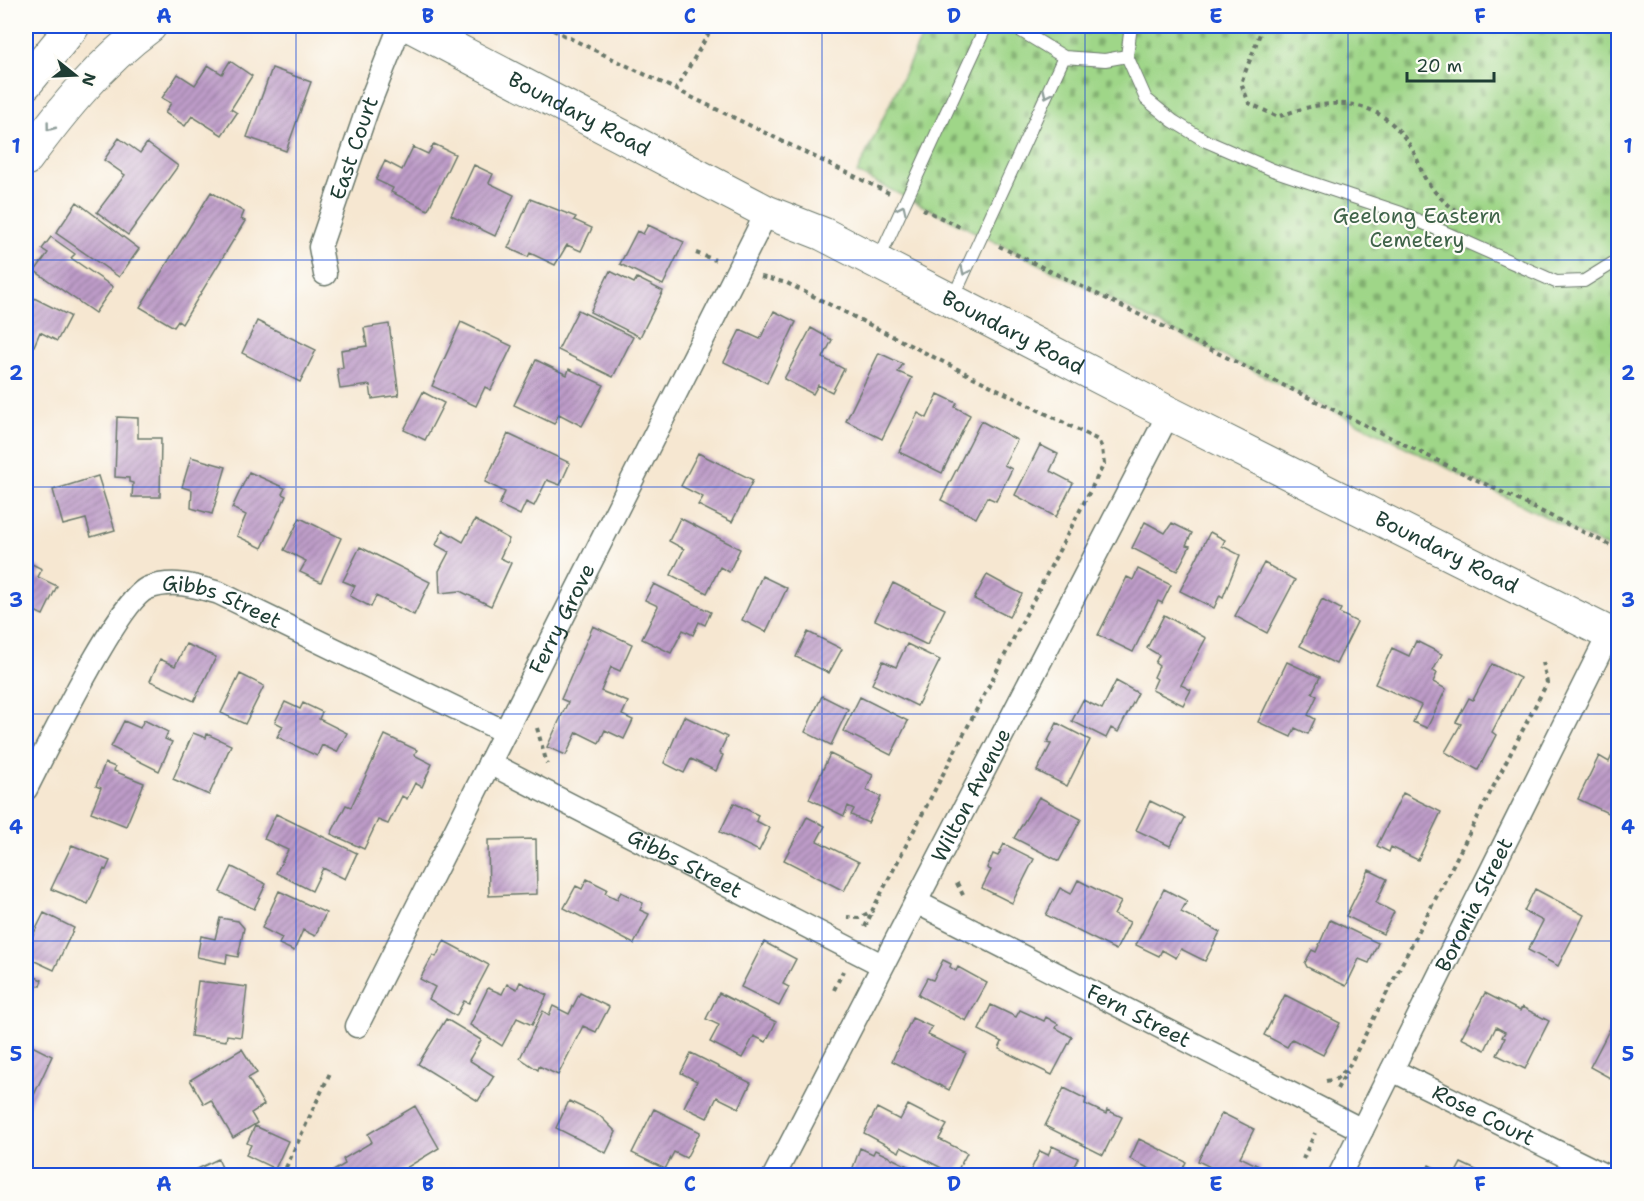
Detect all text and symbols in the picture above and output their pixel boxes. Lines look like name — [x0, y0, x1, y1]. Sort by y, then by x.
text: A — [156, 3, 172, 29]
text: B — [422, 3, 434, 29]
text: C — [684, 3, 696, 29]
text: D — [947, 3, 961, 29]
text: E — [1209, 3, 1223, 29]
text: F — [1474, 3, 1486, 29]
north arrow — [45, 45, 105, 105]
scale bar — [1407, 45, 1494, 83]
text: 20 m — [1416, 54, 1462, 78]
street label: Boundary Road — [503, 65, 656, 163]
text: N — [77, 70, 101, 89]
one-way arrow — [1042, 87, 1054, 98]
street label: East Court — [323, 92, 385, 204]
one-way arrow — [46, 120, 57, 131]
text: 1 — [11, 133, 21, 159]
text: 1 — [1623, 133, 1633, 159]
park label: Geelong Eastern Cemetery — [1333, 202, 1501, 254]
one-way arrow — [894, 205, 906, 216]
one-way arrow — [961, 264, 973, 275]
street label: Boundary Road — [937, 284, 1090, 381]
text: 2 — [9, 360, 23, 386]
text: 2 — [1621, 360, 1635, 386]
street label: Boundary Road — [1370, 504, 1523, 600]
street label: Ferry Grove — [523, 559, 602, 679]
street label: Gibbs Street — [162, 570, 286, 635]
text: 3 — [9, 587, 23, 613]
text: 3 — [1621, 587, 1635, 613]
street label: Wilton Avenue — [925, 723, 1018, 867]
text: 4 — [9, 814, 23, 840]
text: 4 — [1621, 814, 1635, 840]
street label: Gibbs Street — [622, 822, 747, 905]
street label: Boronia Street — [1429, 833, 1519, 977]
street label: Fern Street — [1082, 978, 1195, 1054]
text: 5 — [10, 1041, 22, 1067]
text: 5 — [1622, 1041, 1634, 1067]
street label: Rose Court — [1427, 1078, 1539, 1152]
text: A — [156, 1171, 172, 1197]
text: B — [422, 1171, 434, 1197]
text: C — [684, 1171, 696, 1197]
text: D — [947, 1171, 961, 1197]
text: E — [1209, 1171, 1223, 1197]
text: F — [1474, 1171, 1486, 1197]

